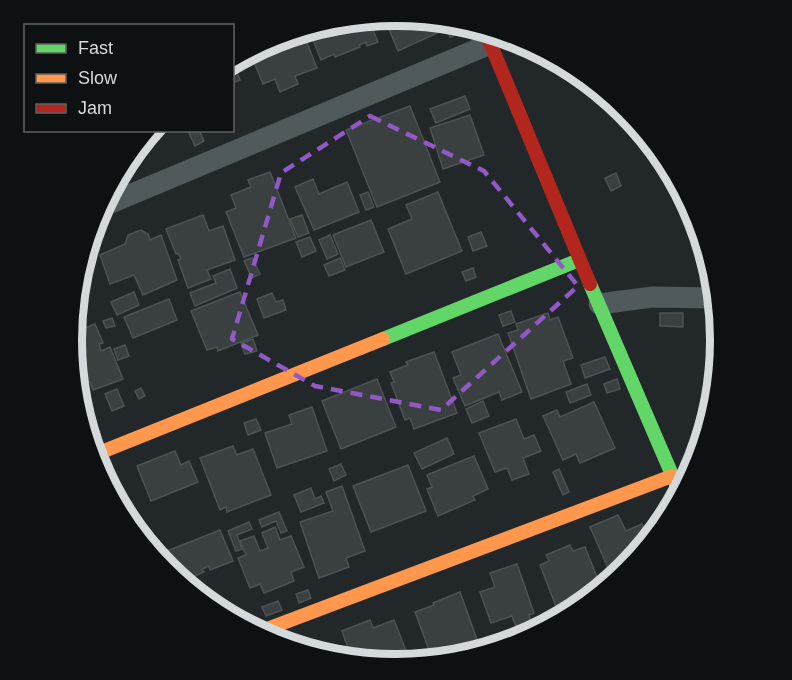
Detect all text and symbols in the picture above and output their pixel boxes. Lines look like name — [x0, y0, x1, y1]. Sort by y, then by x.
legend — [24, 24, 234, 132]
text: Fast — [78, 38, 113, 58]
text: Slow — [78, 68, 118, 88]
text: Jam — [78, 98, 112, 118]

